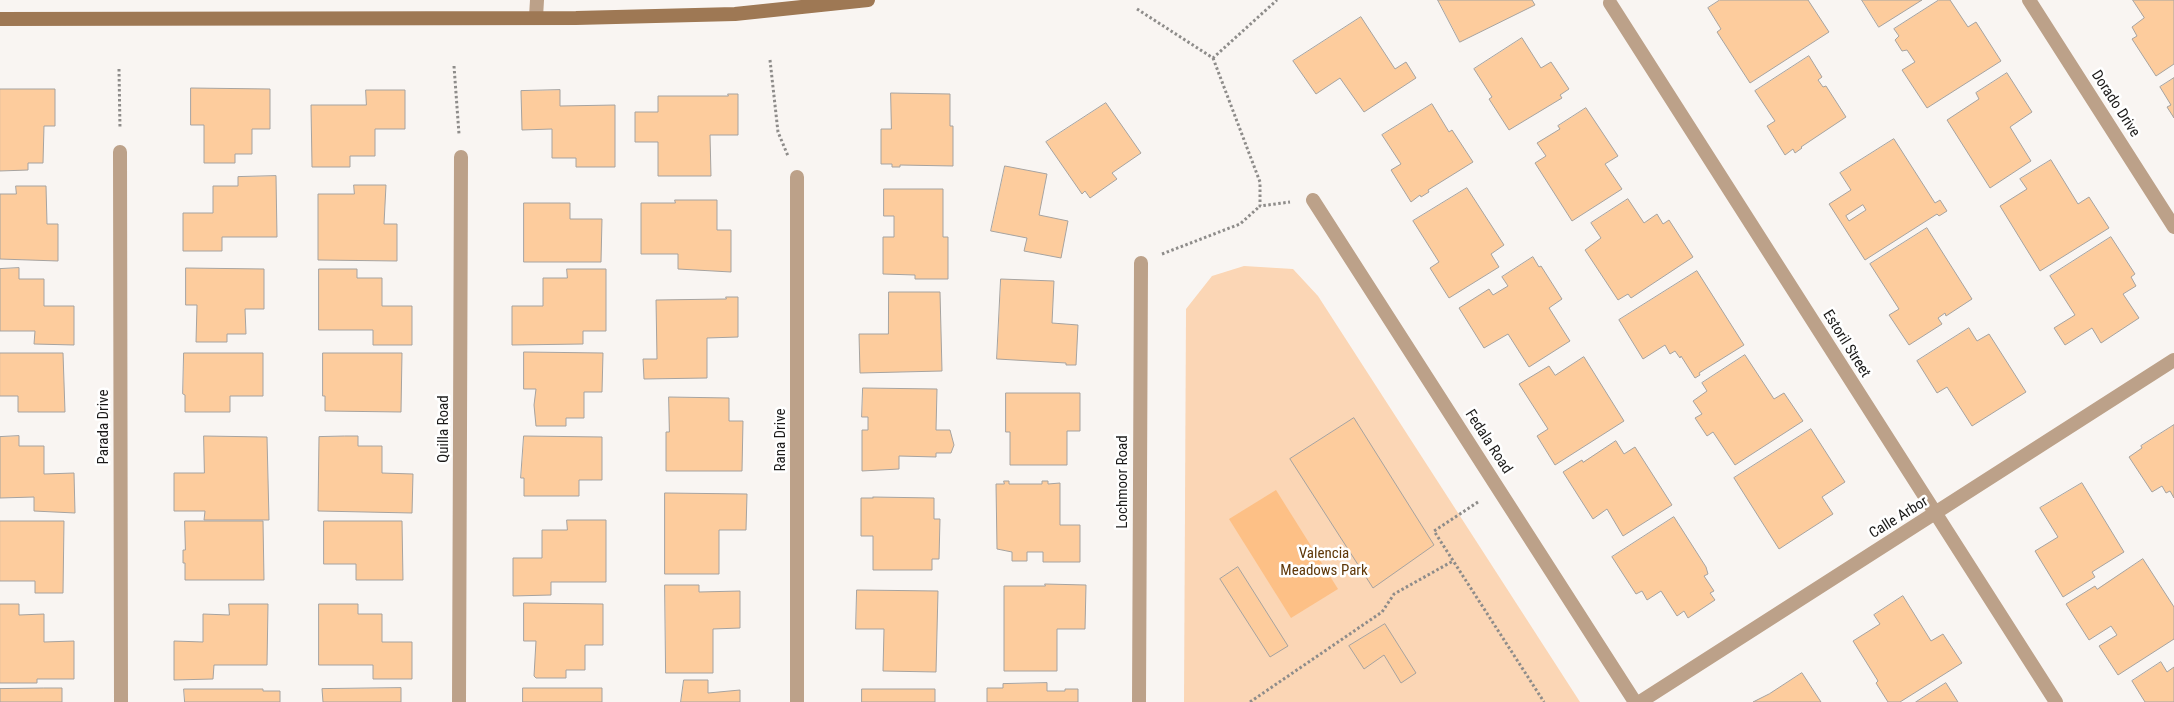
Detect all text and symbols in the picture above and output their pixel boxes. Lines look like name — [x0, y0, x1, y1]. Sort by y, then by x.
street label: Dorado Drive — [2087, 67, 2143, 141]
street label: Estoril Street — [1818, 307, 1874, 381]
street label: Parada Drive — [95, 390, 113, 464]
street label: Quilla Road — [435, 395, 453, 463]
street label: Fedala Road — [1461, 407, 1515, 477]
street label: Rana Drive — [772, 409, 790, 471]
street label: Lochmoor Road — [1114, 435, 1132, 529]
street label: Calle Arbor — [1866, 493, 1932, 543]
park label: Valencia Meadows Park — [1280, 545, 1368, 580]

